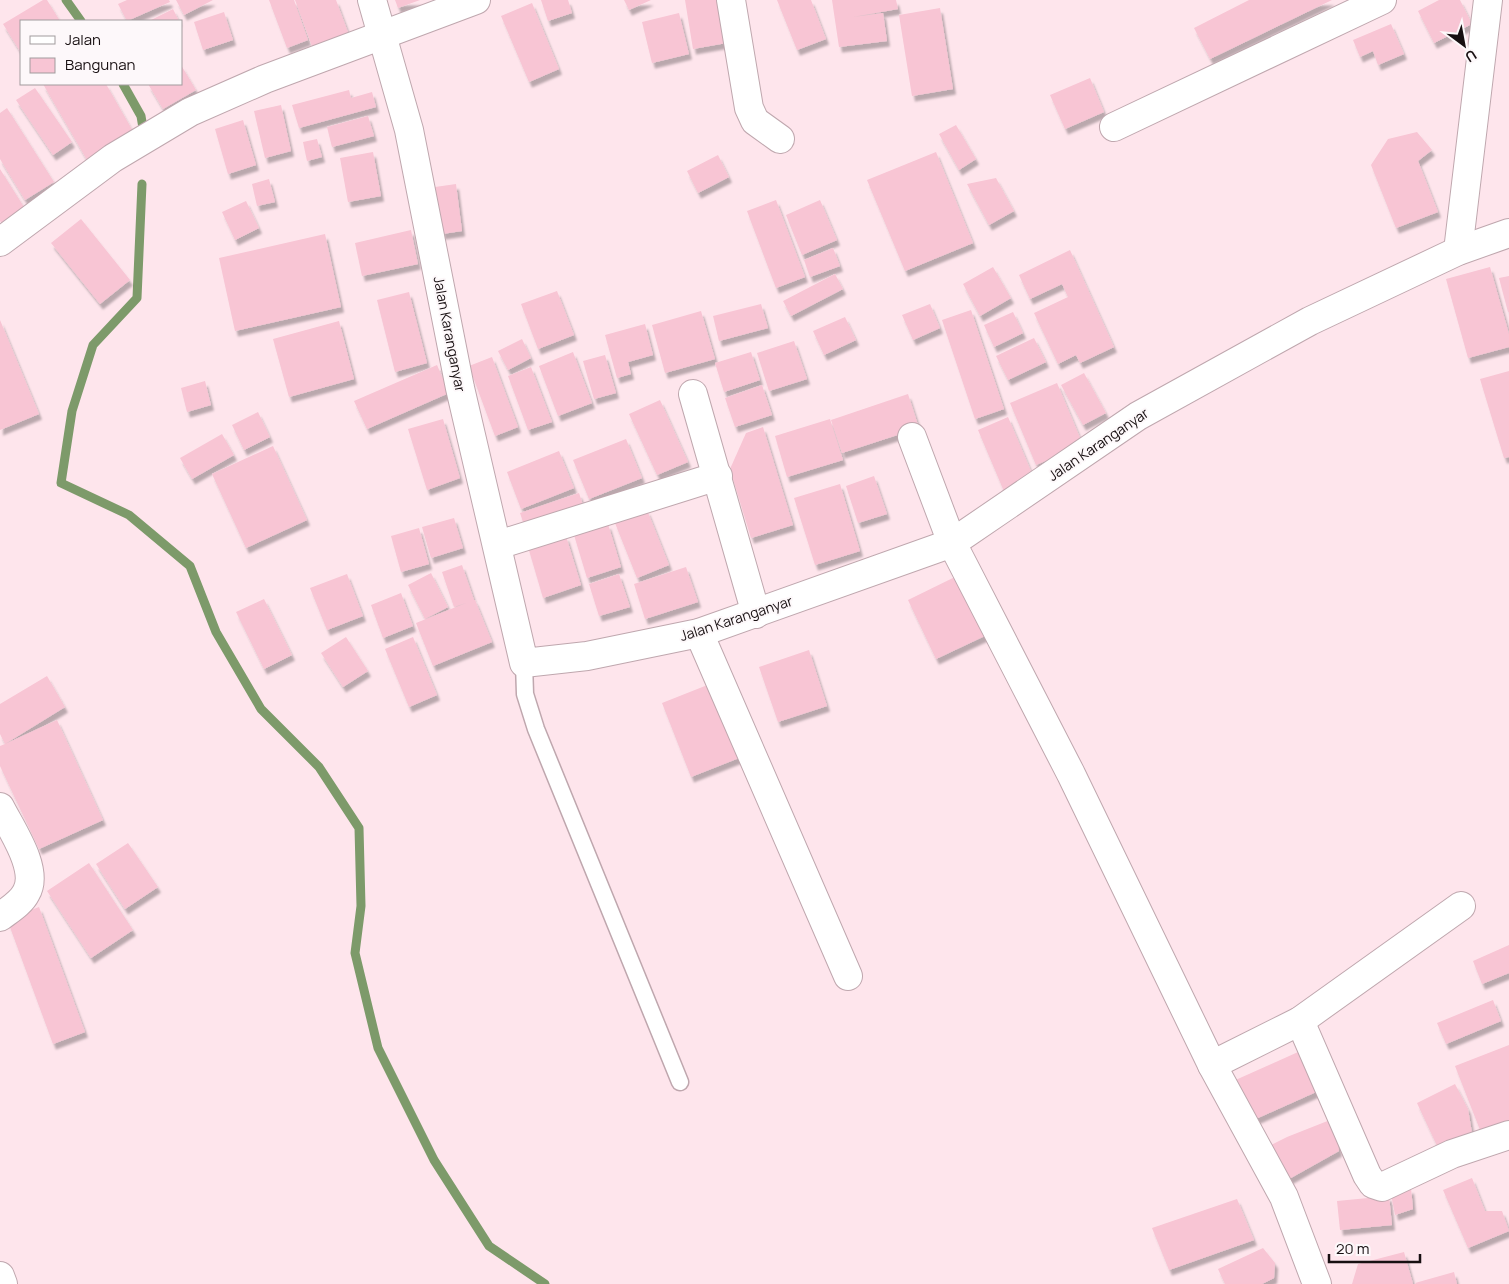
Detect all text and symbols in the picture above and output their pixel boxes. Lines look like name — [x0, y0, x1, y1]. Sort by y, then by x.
legend — [20, 20, 182, 85]
north arrow — [1439, 20, 1489, 70]
text: Jalan — [65, 29, 101, 50]
text: U — [1462, 46, 1480, 67]
text: Bangunan — [65, 54, 135, 75]
street label: Jalan Karanganyar — [429, 275, 471, 393]
street label: Jalan Karanganyar — [1044, 403, 1152, 485]
street label: Jalan Karanganyar — [677, 591, 795, 645]
scale bar — [1329, 1232, 1420, 1264]
text: 20 m — [1336, 1238, 1369, 1259]

